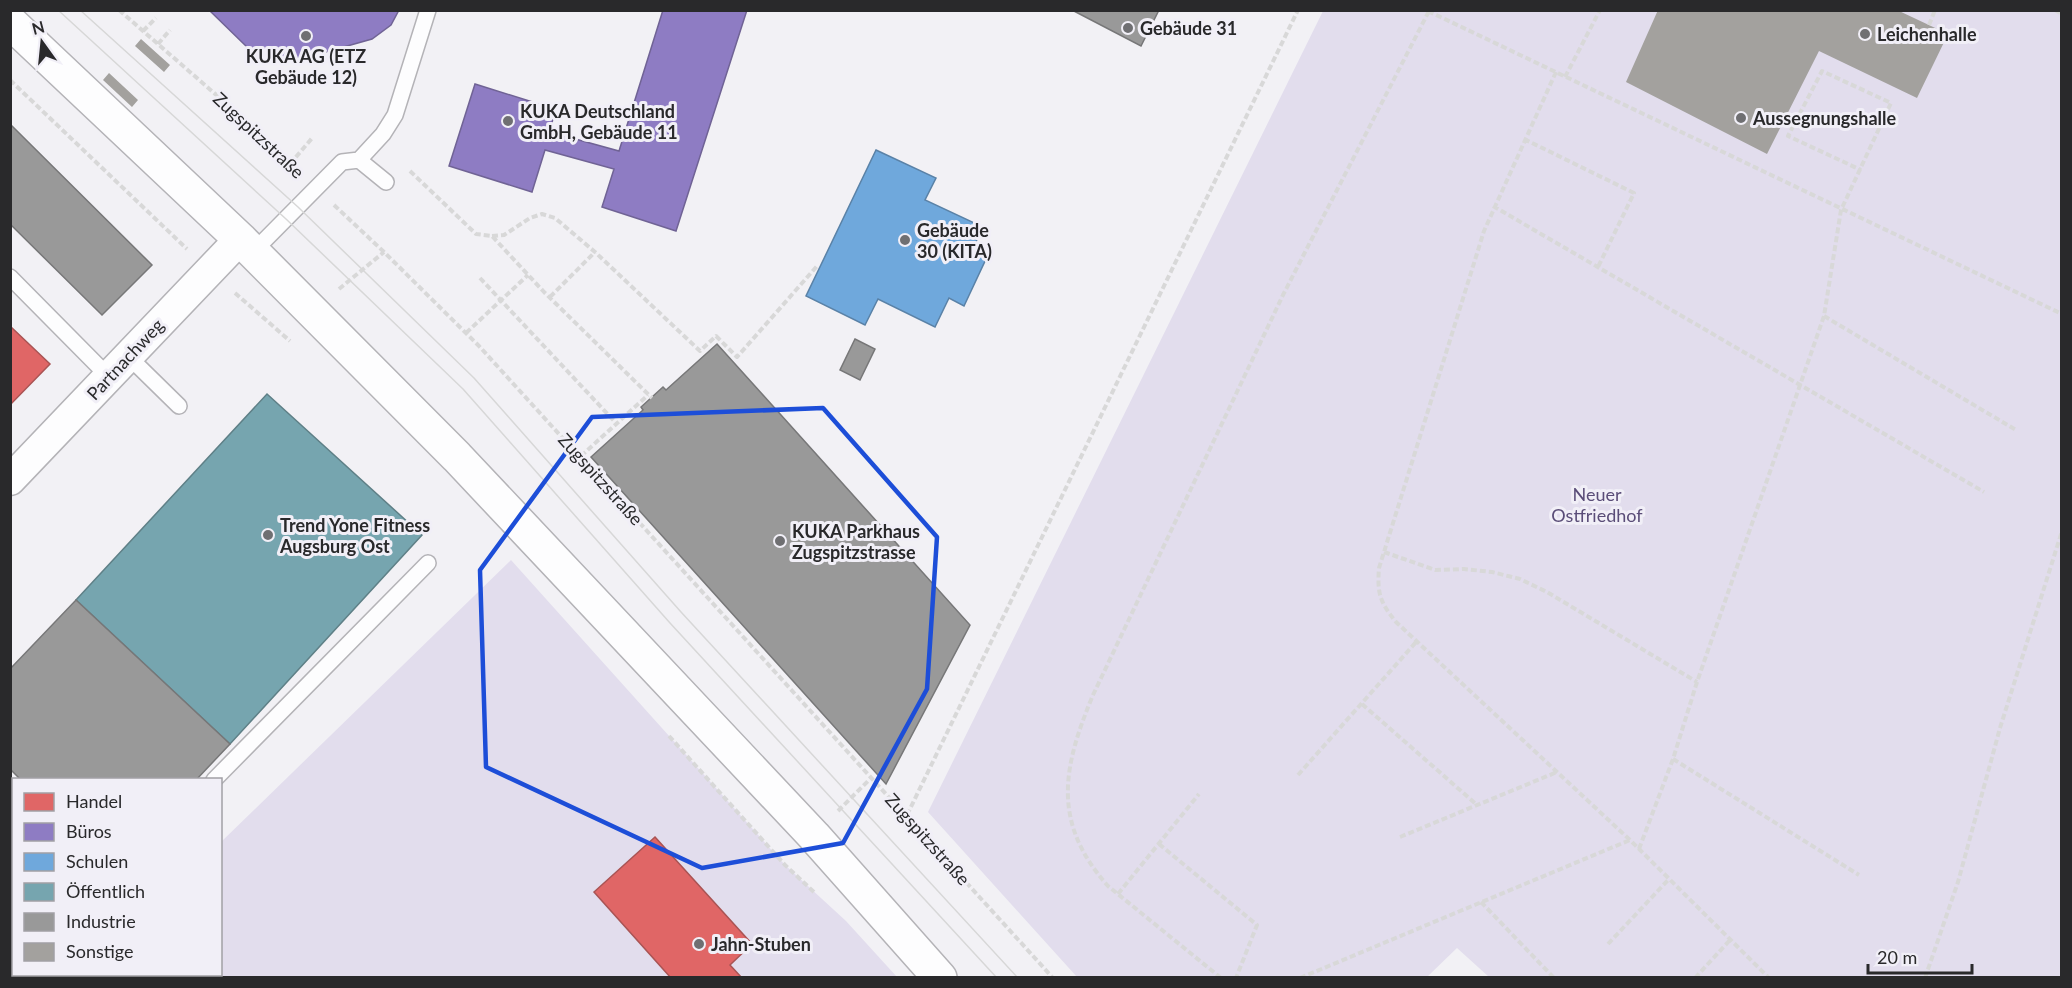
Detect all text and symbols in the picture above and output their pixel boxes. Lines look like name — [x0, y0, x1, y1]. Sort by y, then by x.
north arrow — [12, 12, 72, 72]
text: N — [30, 16, 46, 38]
place label: Gebäude 31 — [1140, 17, 1237, 39]
marker: Gebäude 31 — [1121, 21, 1135, 35]
place label: Leichenhalle — [1877, 23, 1977, 45]
marker: Leichenhalle — [1858, 27, 1872, 41]
marker: KUKA AG (ETZ Gebäude 12) — [299, 29, 313, 43]
place label: KUKA AG (ETZ Gebäude 12) — [246, 45, 366, 88]
street label: Zugspitzstraße — [209, 87, 309, 183]
place label: KUKA Deutschland GmbH, Gebäude 11 — [520, 100, 678, 143]
place label: Aussegnungshalle — [1752, 107, 1896, 129]
marker: Aussegnungshalle — [1734, 111, 1748, 125]
marker: KUKA Deutschland GmbH, Gebäude 11 — [501, 114, 515, 128]
place label: Gebäude 30 (KITA) — [917, 219, 992, 262]
marker: Gebäude 30 (KITA) — [898, 233, 912, 247]
street label: Partnachweg — [82, 314, 168, 404]
street label: Zugspitzstraße — [554, 428, 648, 530]
park label: Neuer Ostfriedhof — [1551, 483, 1643, 526]
place label: Trend Yone Fitness Augsburg Ost — [279, 514, 430, 557]
place label: KUKA Parkhaus Zugspitzstrasse — [792, 520, 920, 563]
marker: Trend Yone Fitness Augsburg Ost — [261, 528, 275, 542]
marker: KUKA Parkhaus Zugspitzstrasse — [773, 534, 787, 548]
legend — [12, 778, 222, 976]
street label: Zugspitzstraße — [881, 788, 975, 890]
text: Handel — [66, 790, 122, 812]
text: Büros — [66, 820, 112, 842]
text: Schulen — [66, 850, 128, 872]
text: Öffentlich — [66, 880, 145, 902]
text: Industrie — [66, 910, 136, 932]
place label: Jahn-Stuben — [711, 933, 811, 955]
marker: Jahn-Stuben — [692, 937, 706, 951]
scale bar — [1868, 937, 1972, 975]
text: Sonstige — [66, 940, 134, 962]
text: 20 m — [1877, 946, 1917, 968]

